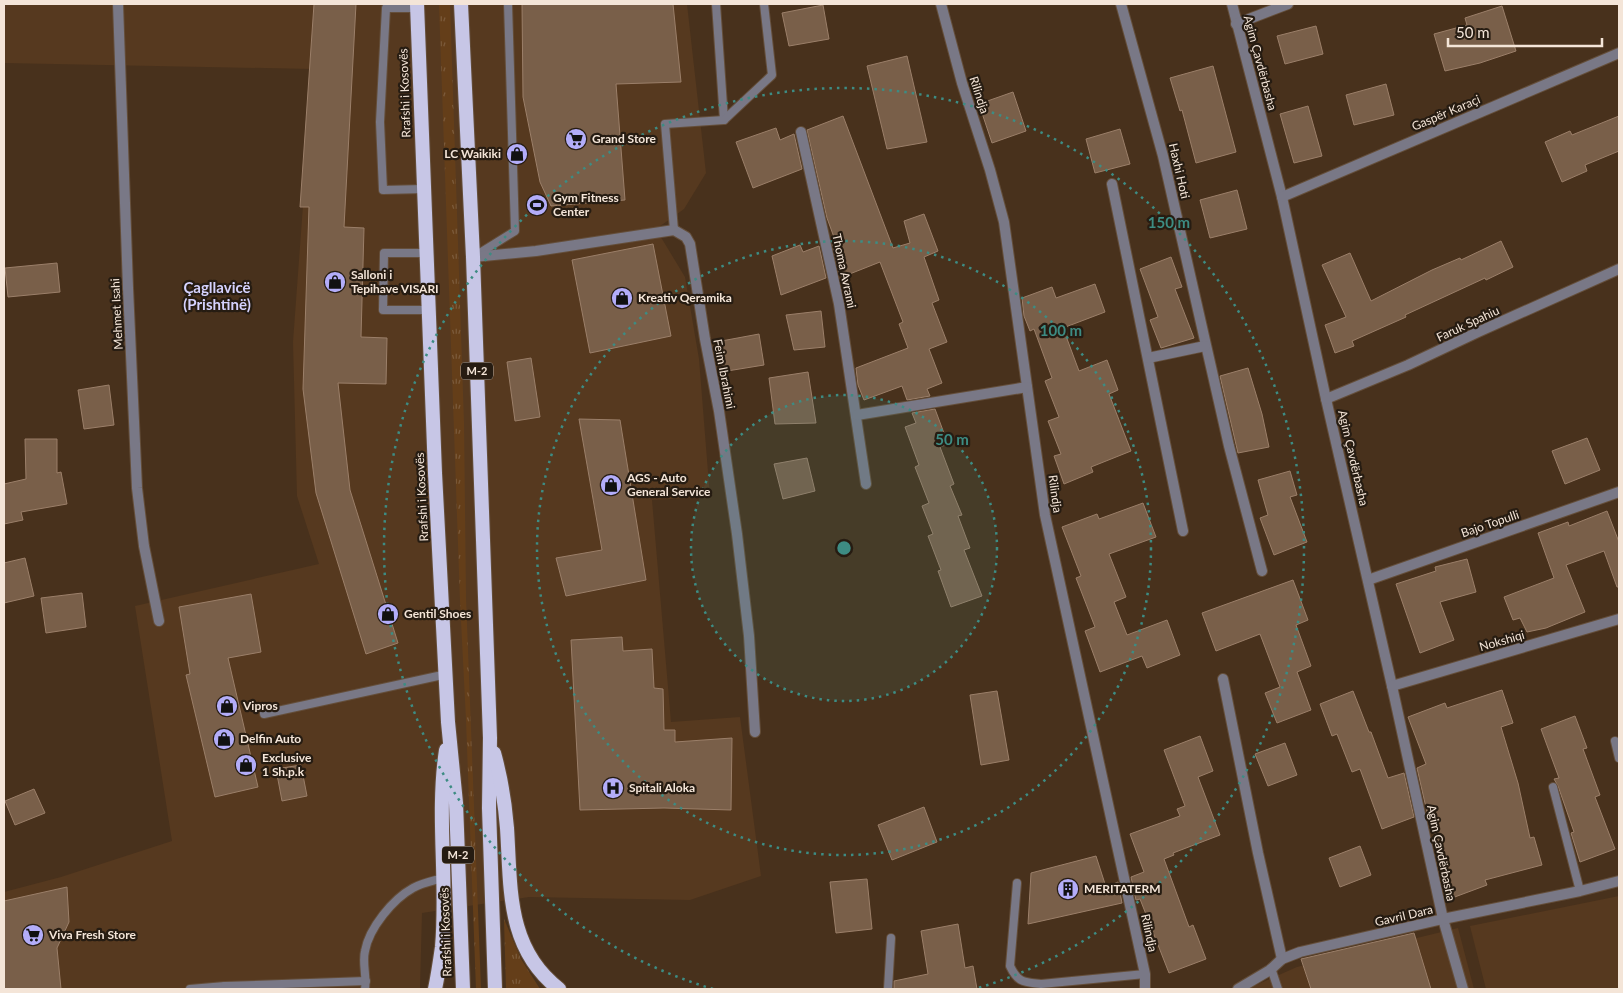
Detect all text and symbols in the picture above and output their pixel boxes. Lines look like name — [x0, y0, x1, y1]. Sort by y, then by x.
street label: Agim Çavdërbasha — [1241, 14, 1280, 112]
scale bar — [1448, 15, 1602, 47]
text: 50 m — [1456, 23, 1490, 41]
street label: Rrafshi i Kosovës — [395, 48, 414, 138]
street label: Rilindja — [966, 74, 993, 115]
street label: Gaspër Karaçi — [1409, 91, 1482, 134]
supermarket icon: Grand Store — [564, 127, 588, 151]
place label: Grand Store — [592, 131, 657, 146]
shop icon: LC Waikiki — [505, 142, 529, 166]
street label: Haxhi Hoti — [1166, 142, 1193, 200]
place label: LC Waikiki — [444, 146, 501, 161]
place label: Gym Fitness Center — [553, 190, 619, 219]
sports icon: Gym Fitness Center — [525, 193, 549, 217]
text: 150 m — [1148, 213, 1190, 231]
street label: Thoma Avrami — [829, 232, 860, 310]
place label: Salloni i Tepihave VISARI — [351, 267, 439, 296]
shop icon: Salloni i Tepihave VISARI — [323, 270, 347, 294]
street label: Mehmet Isahi — [107, 278, 126, 350]
district label: Çagllavicë (Prishtinë) — [183, 278, 251, 313]
shop icon: Kreativ Qeramika — [610, 286, 634, 310]
place label: Kreativ Qeramika — [638, 290, 732, 305]
street label: Faruk Spahiu — [1434, 302, 1502, 345]
text: 100 m — [1040, 321, 1082, 339]
street label: Feim Ibrahimi — [710, 338, 739, 410]
road number: M-2 — [461, 362, 493, 380]
street label: Agim Çavdërbasha — [1335, 408, 1372, 507]
text: 50 m — [935, 430, 969, 448]
street label: Rrafshi i Kosovës — [412, 452, 431, 542]
place label: AGS - Auto General Service — [626, 470, 711, 499]
shop icon: AGS - Auto General Service — [599, 473, 623, 497]
street label: Rilindja — [1045, 474, 1066, 514]
street label: Bajo Topulli — [1459, 507, 1521, 540]
centre of rings — [835, 539, 853, 557]
shop icon: Gentil Shoes — [376, 602, 400, 626]
place label: Gentil Shoes — [404, 606, 471, 621]
street label: Nokshiqi — [1478, 627, 1526, 654]
shop icon: Vipros — [215, 694, 239, 718]
place label: Vipros — [242, 698, 278, 713]
shop icon: Delfin Auto — [212, 727, 236, 751]
place label: Delfin Auto — [240, 731, 301, 746]
place label: Exclusive 1 Sh.p.k — [262, 750, 312, 779]
shop icon: Exclusive 1 Sh.p.k — [234, 753, 258, 777]
hospital icon: Spitali Aloka — [601, 776, 625, 800]
place label: Spitali Aloka — [629, 780, 695, 795]
street label: Agim Çavdërbasha — [1424, 803, 1459, 902]
road number: M-2 — [442, 846, 474, 864]
building icon: MERITATERM — [1056, 877, 1080, 901]
place label: MERITATERM — [1084, 881, 1161, 896]
street label: Rrafshi i Kosovës — [436, 887, 455, 977]
street label: Gavril Dara — [1373, 902, 1434, 929]
street label: Rilindja — [1138, 913, 1161, 953]
supermarket icon: Viva Fresh Store — [21, 923, 45, 947]
place label: Viva Fresh Store — [48, 927, 136, 942]

